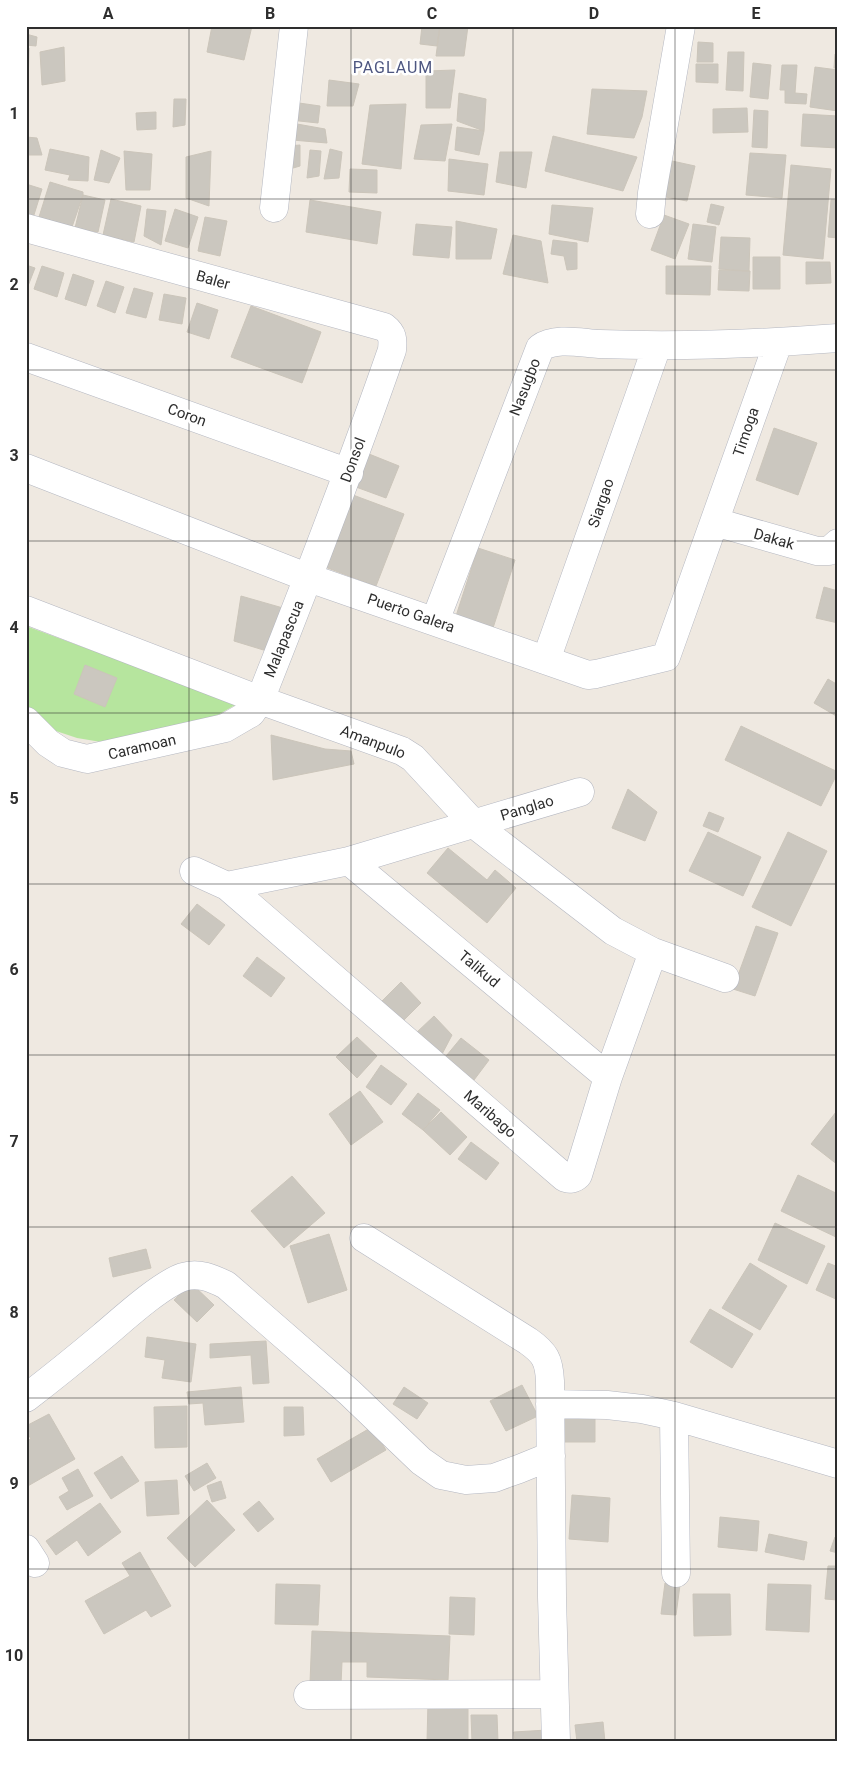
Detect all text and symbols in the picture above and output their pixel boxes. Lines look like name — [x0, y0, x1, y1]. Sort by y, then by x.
text: A — [103, 4, 114, 23]
text: B — [265, 4, 275, 23]
text: C — [427, 4, 437, 23]
text: D — [589, 4, 599, 23]
text: E — [752, 4, 761, 23]
district label: PAGLAUM — [353, 58, 433, 77]
text: 1 — [9, 104, 19, 123]
street label: Baler — [194, 267, 232, 293]
text: 2 — [9, 275, 19, 294]
street label: Nasugbo — [506, 356, 544, 418]
street label: Coron — [165, 400, 209, 430]
street label: Timoga — [729, 405, 763, 459]
street label: Donsol — [337, 435, 369, 485]
text: 3 — [9, 446, 19, 465]
street label: Siargao — [584, 476, 618, 530]
street label: Dakak — [752, 525, 797, 553]
street label: Puerto Galera — [365, 590, 457, 636]
street label: Malapascua — [260, 598, 308, 680]
text: 4 — [9, 618, 19, 637]
street label: Amanpulo — [338, 721, 408, 763]
street label: Caramoan — [106, 730, 178, 764]
text: 5 — [9, 789, 19, 808]
street label: Panglao — [498, 791, 556, 825]
street label: Talikud — [455, 947, 503, 991]
text: 6 — [9, 960, 19, 979]
street label: Maribago — [460, 1086, 520, 1142]
text: 7 — [9, 1132, 19, 1151]
text: 8 — [9, 1303, 19, 1322]
text: 9 — [9, 1474, 19, 1493]
text: 10 — [5, 1646, 23, 1665]

